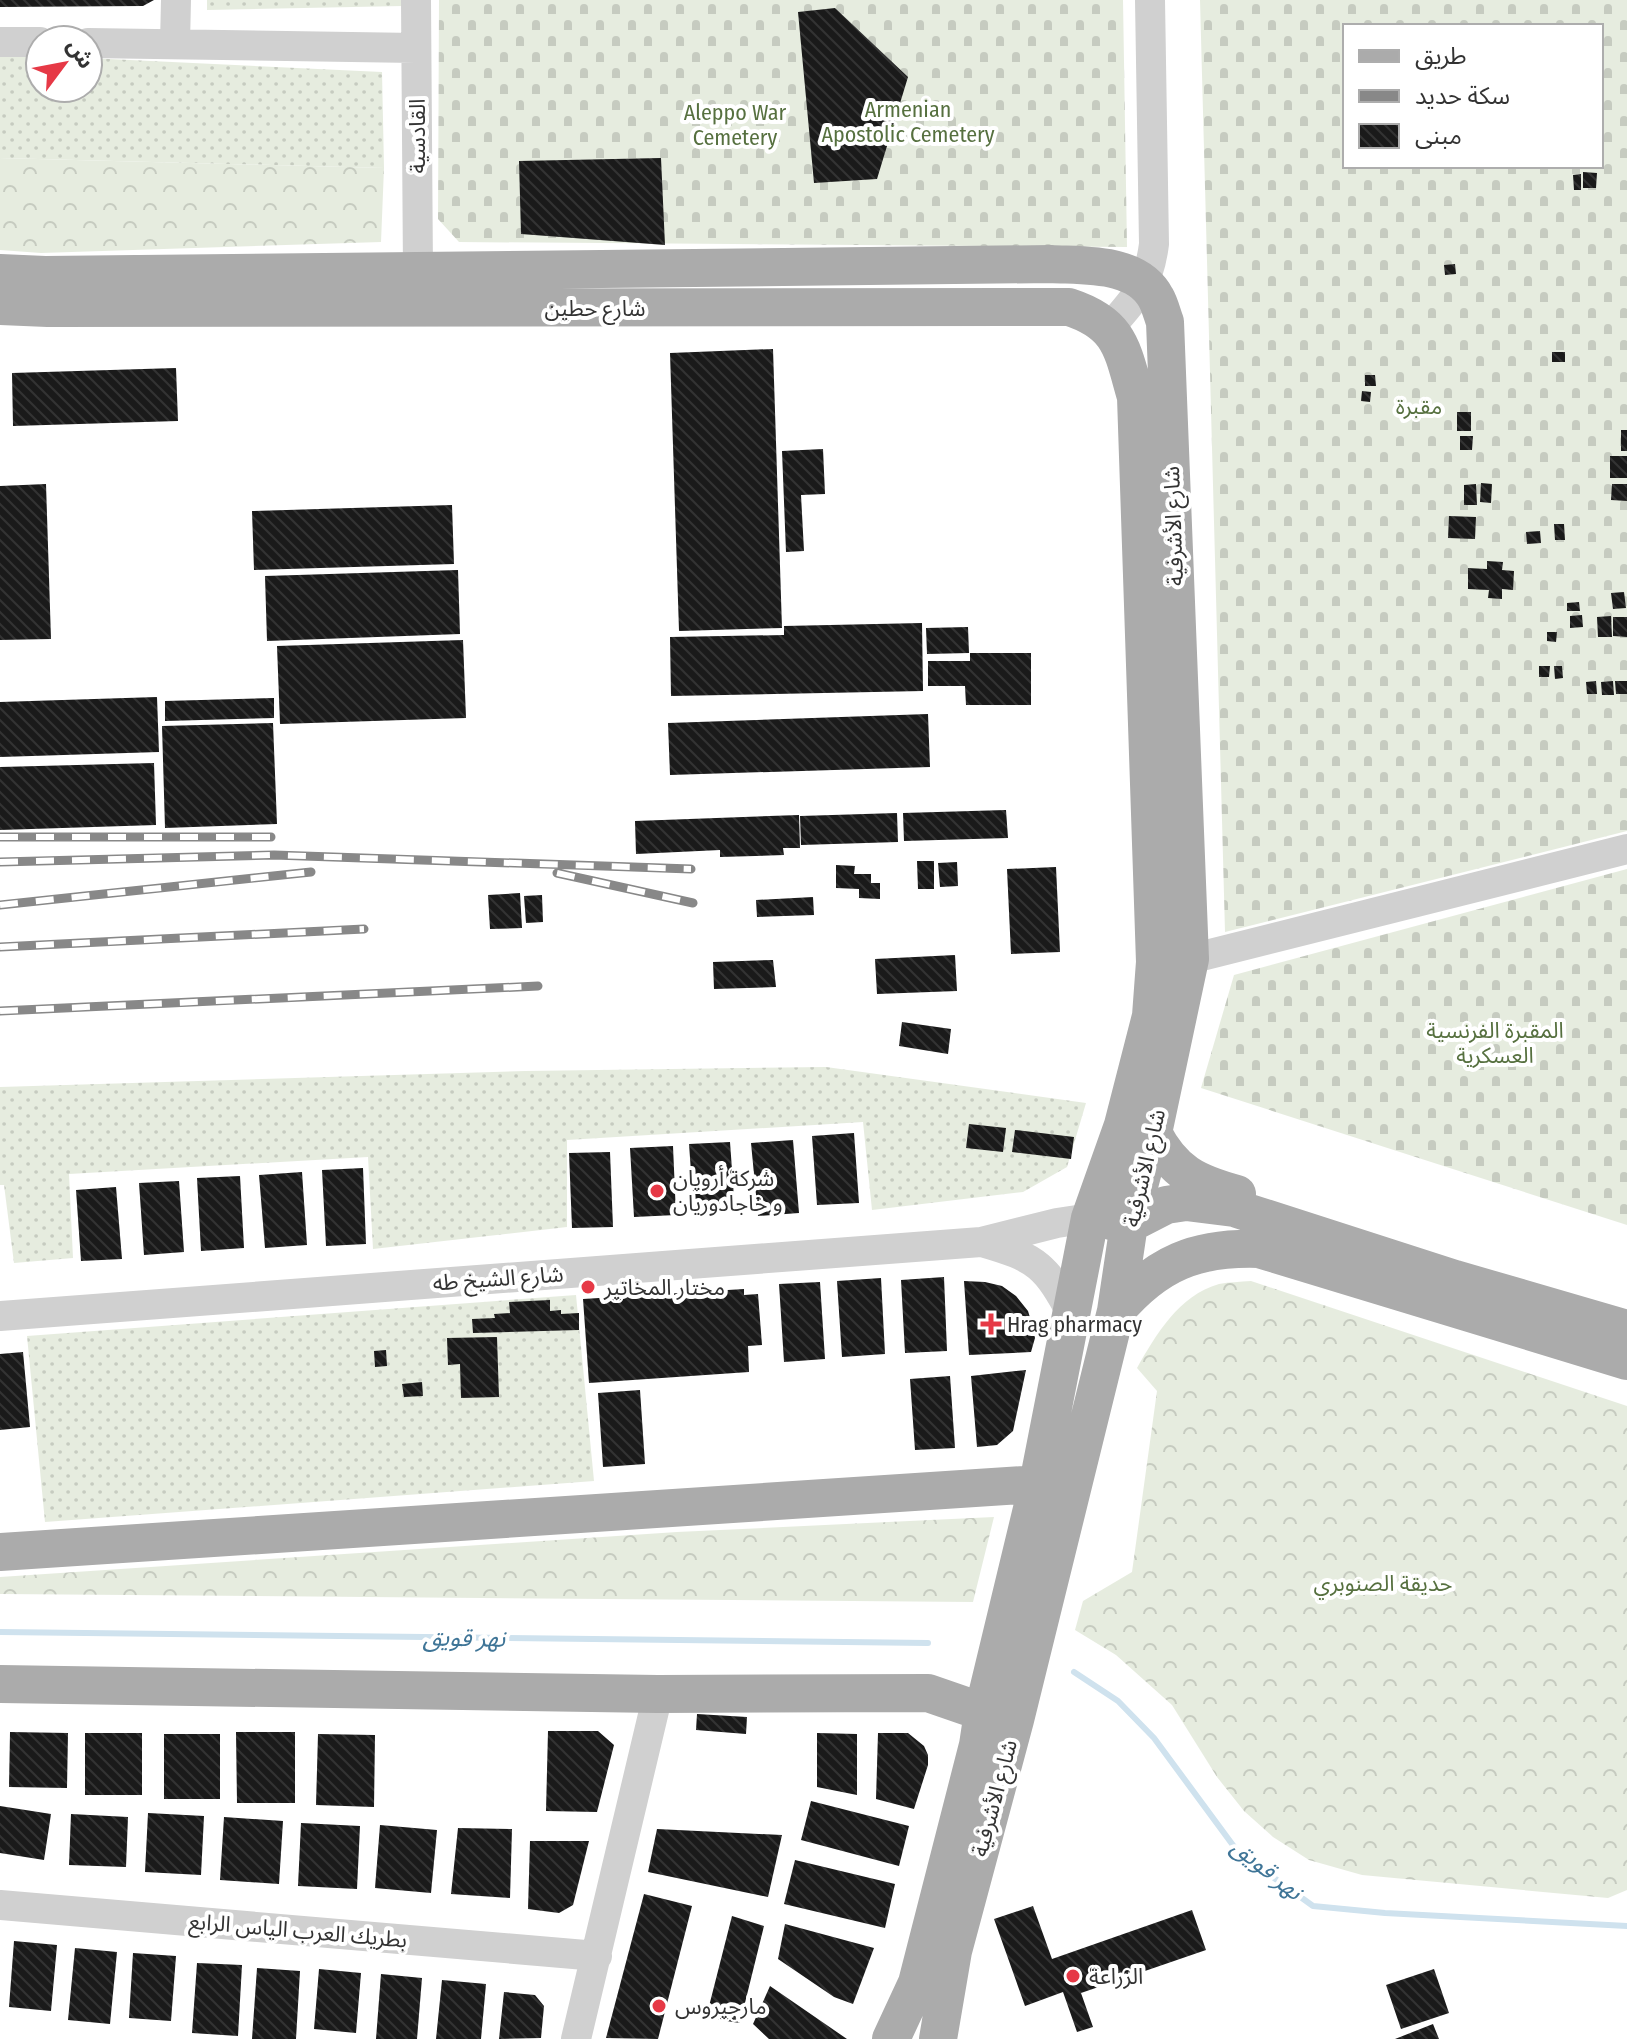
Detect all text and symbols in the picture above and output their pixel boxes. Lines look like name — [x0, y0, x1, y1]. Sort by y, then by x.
north arrow — [24, 24, 104, 104]
legend — [1343, 24, 1603, 168]
text: ش — [61, 34, 100, 74]
text: طريق — [1415, 42, 1467, 71]
text: سكة حديد — [1415, 82, 1510, 110]
park label: Armenian Apostolic Cemetery — [821, 96, 995, 148]
street label: القادسية — [404, 99, 431, 173]
park label: Aleppo War Cemetery — [684, 99, 787, 151]
text: مبنى — [1415, 122, 1462, 150]
street label: شارع حطين — [545, 295, 645, 325]
park label: مقبرة — [1396, 393, 1442, 420]
street label: شارع الأشرفية — [1158, 465, 1192, 586]
park label: المقبرة الفرنسية العسكرية — [1426, 1017, 1564, 1069]
street label: شارع الأشرفية — [1118, 1107, 1174, 1230]
place label: شركة أرويان و خاجادوريان — [673, 1165, 783, 1217]
marker: شركة أرويان و خاجادوريان — [648, 1182, 666, 1200]
street label: شارع الشيخ طه — [432, 1260, 565, 1300]
place label: مختار المخاتير — [603, 1274, 725, 1301]
marker: مختار المخاتير — [579, 1278, 597, 1296]
place label: Hrag pharmacy — [1007, 1311, 1142, 1338]
marker: Hrag pharmacy — [982, 1315, 1000, 1333]
park label: حديقة الصنوبري — [1313, 1570, 1453, 1600]
water label: نهر قويق — [423, 1623, 507, 1654]
street label: شارع الأشرفية — [966, 1737, 1026, 1860]
water label: نهر قويق — [1226, 1832, 1309, 1908]
street label: بطريك العرب الياس الرابع — [187, 1908, 408, 1956]
place label: الزراعة — [1089, 1963, 1143, 1990]
marker: الزراعة — [1064, 1967, 1082, 1985]
place label: مارجيروس — [675, 1993, 766, 2020]
marker: مارجيروس — [650, 1997, 668, 2015]

